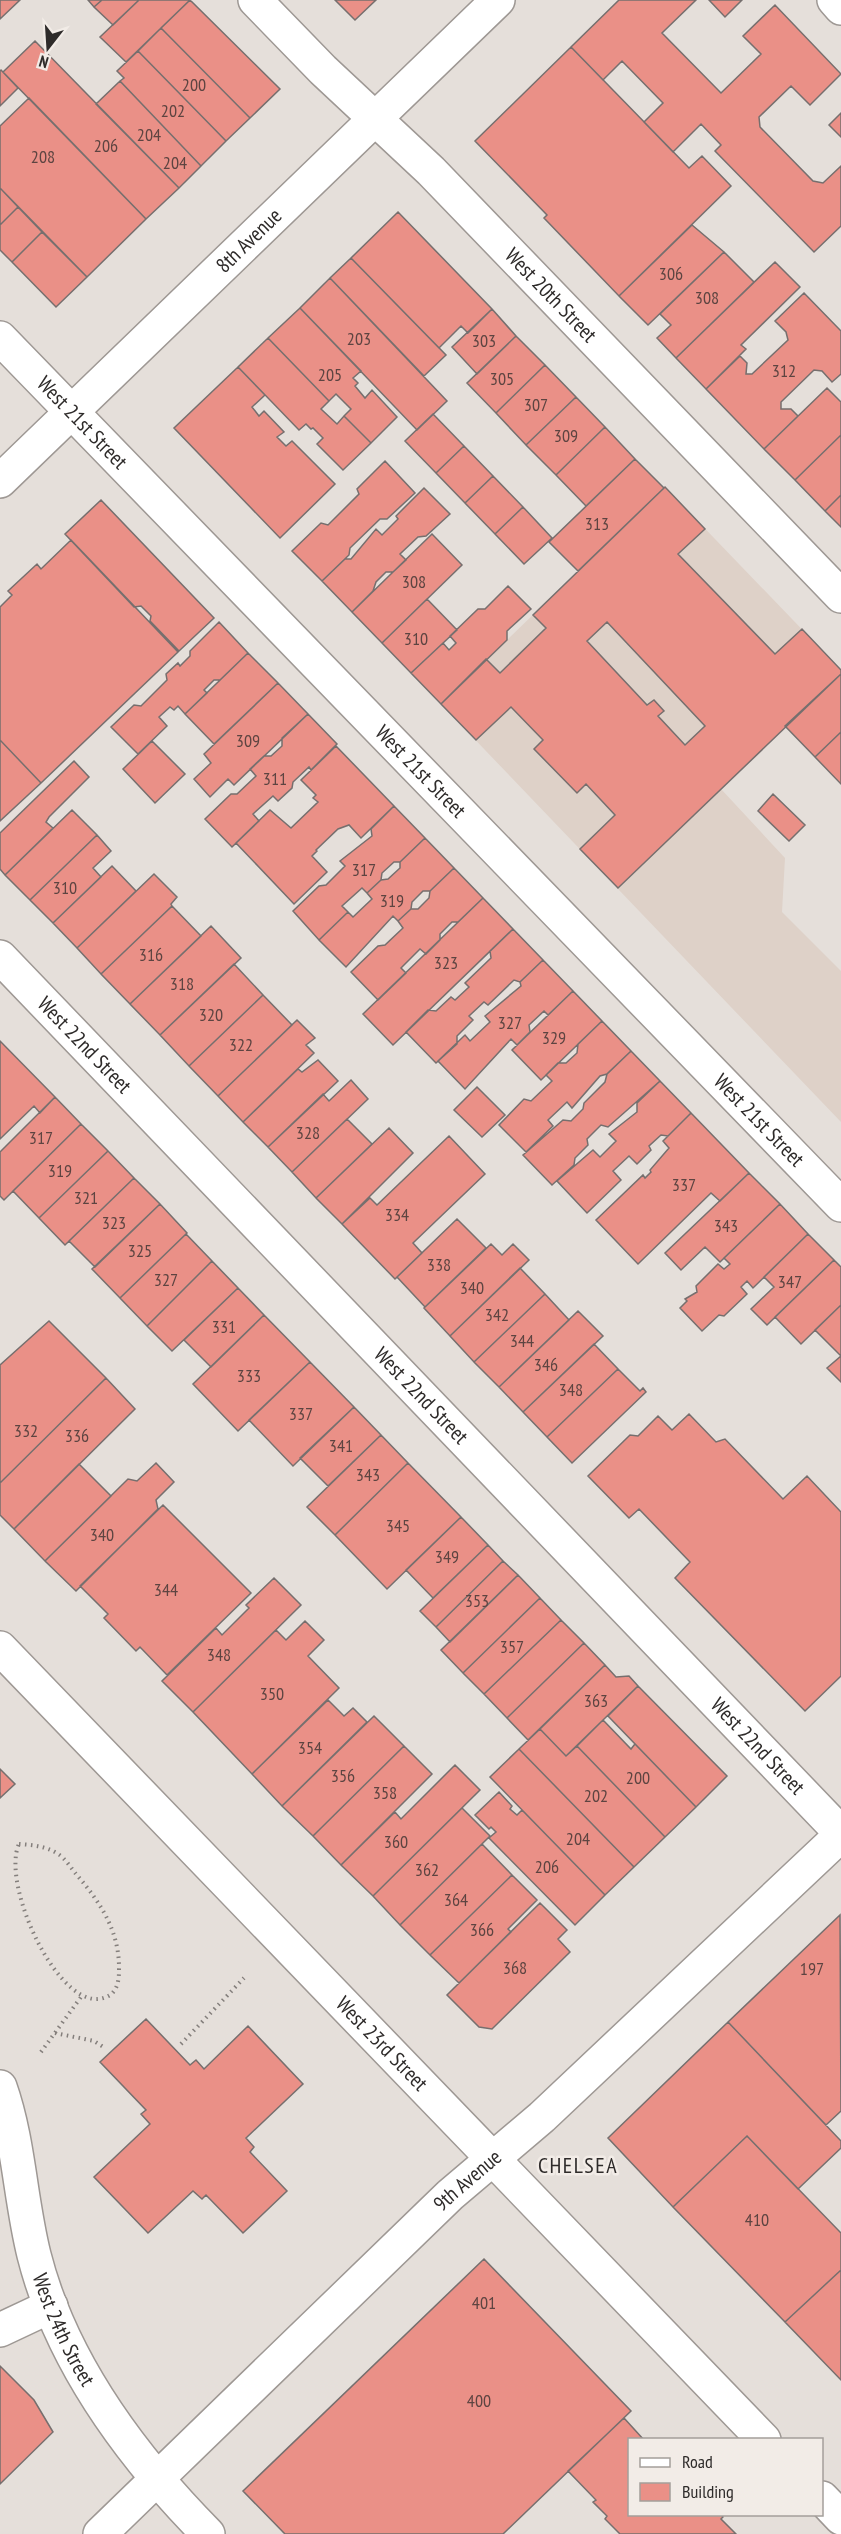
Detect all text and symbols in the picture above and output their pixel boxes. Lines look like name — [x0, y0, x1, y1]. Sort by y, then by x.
north arrow — [18, 18, 78, 78]
text: N — [37, 52, 51, 73]
house number: 200 — [182, 73, 206, 96]
house number: 202 — [161, 99, 185, 122]
house number: 204 — [137, 123, 161, 146]
house number: 206 — [94, 134, 118, 157]
house number: 208 — [31, 145, 55, 168]
house number: 204 — [163, 151, 187, 174]
street label: 8th Avenue — [210, 202, 287, 278]
street label: West 20th Street — [499, 242, 603, 348]
house number: 306 — [659, 262, 683, 285]
house number: 308 — [695, 286, 719, 309]
house number: 203 — [347, 327, 371, 350]
house number: 303 — [472, 329, 496, 352]
house number: 312 — [772, 359, 796, 382]
house number: 205 — [318, 363, 342, 386]
house number: 305 — [490, 367, 514, 390]
street label: West 21st Street — [31, 370, 134, 475]
house number: 307 — [524, 393, 548, 416]
house number: 309 — [554, 424, 578, 447]
house number: 313 — [585, 512, 609, 535]
house number: 308 — [402, 570, 426, 593]
house number: 310 — [404, 627, 428, 650]
street label: West 21st Street — [370, 719, 472, 824]
house number: 309 — [236, 729, 260, 752]
house number: 311 — [263, 767, 287, 790]
house number: 317 — [352, 858, 376, 881]
house number: 310 — [53, 876, 77, 899]
house number: 319 — [380, 889, 404, 912]
house number: 316 — [139, 943, 163, 966]
house number: 323 — [434, 951, 458, 974]
house number: 318 — [170, 972, 194, 995]
street label: West 22nd Street — [32, 990, 138, 1099]
house number: 320 — [199, 1003, 223, 1026]
house number: 327 — [498, 1011, 522, 1034]
house number: 329 — [542, 1026, 566, 1049]
house number: 322 — [229, 1033, 253, 1056]
street label: West 21st Street — [708, 1068, 811, 1172]
house number: 328 — [296, 1121, 320, 1144]
house number: 317 — [29, 1126, 53, 1149]
house number: 319 — [48, 1159, 72, 1182]
house number: 337 — [672, 1173, 696, 1196]
house number: 321 — [74, 1186, 98, 1209]
house number: 334 — [385, 1203, 409, 1226]
house number: 323 — [102, 1211, 126, 1234]
house number: 343 — [714, 1214, 738, 1237]
house number: 325 — [128, 1239, 152, 1262]
house number: 338 — [427, 1253, 451, 1276]
house number: 327 — [154, 1268, 178, 1291]
house number: 347 — [778, 1270, 802, 1293]
house number: 340 — [460, 1276, 484, 1299]
house number: 342 — [485, 1303, 509, 1326]
house number: 331 — [212, 1315, 236, 1338]
house number: 344 — [510, 1329, 534, 1352]
street label: West 22nd Street — [369, 1341, 474, 1450]
house number: 346 — [534, 1353, 558, 1376]
house number: 333 — [237, 1364, 261, 1387]
house number: 348 — [559, 1378, 583, 1401]
house number: 337 — [289, 1402, 313, 1425]
house number: 332 — [14, 1419, 38, 1442]
house number: 336 — [65, 1424, 89, 1447]
house number: 341 — [329, 1434, 353, 1457]
house number: 343 — [356, 1463, 380, 1486]
house number: 345 — [386, 1514, 410, 1537]
house number: 340 — [90, 1523, 114, 1546]
house number: 349 — [435, 1545, 459, 1568]
house number: 344 — [154, 1578, 178, 1601]
house number: 353 — [465, 1589, 489, 1612]
house number: 357 — [500, 1635, 524, 1658]
house number: 348 — [207, 1643, 231, 1666]
house number: 350 — [260, 1682, 284, 1705]
house number: 363 — [584, 1689, 608, 1712]
street label: West 22nd Street — [705, 1692, 811, 1800]
house number: 354 — [298, 1736, 322, 1759]
house number: 356 — [331, 1764, 355, 1787]
house number: 200 — [626, 1766, 650, 1789]
house number: 358 — [373, 1781, 397, 1804]
house number: 202 — [584, 1784, 608, 1807]
house number: 204 — [566, 1827, 590, 1850]
house number: 360 — [384, 1830, 408, 1853]
house number: 206 — [535, 1855, 559, 1878]
house number: 362 — [415, 1858, 439, 1881]
house number: 364 — [444, 1888, 468, 1911]
house number: 366 — [470, 1918, 494, 1941]
house number: 368 — [503, 1956, 527, 1979]
house number: 197 — [800, 1957, 824, 1980]
street label: West 23rd Street — [330, 1991, 434, 2097]
street label: 9th Avenue — [427, 2143, 507, 2217]
district label: CHELSEA — [538, 2151, 618, 2179]
house number: 410 — [745, 2208, 769, 2231]
street label: West 24th Street — [27, 2270, 101, 2391]
house number: 401 — [472, 2291, 496, 2314]
house number: 400 — [467, 2389, 491, 2412]
legend — [628, 2438, 823, 2516]
text: Road — [682, 2450, 713, 2473]
text: Building — [682, 2480, 734, 2503]

